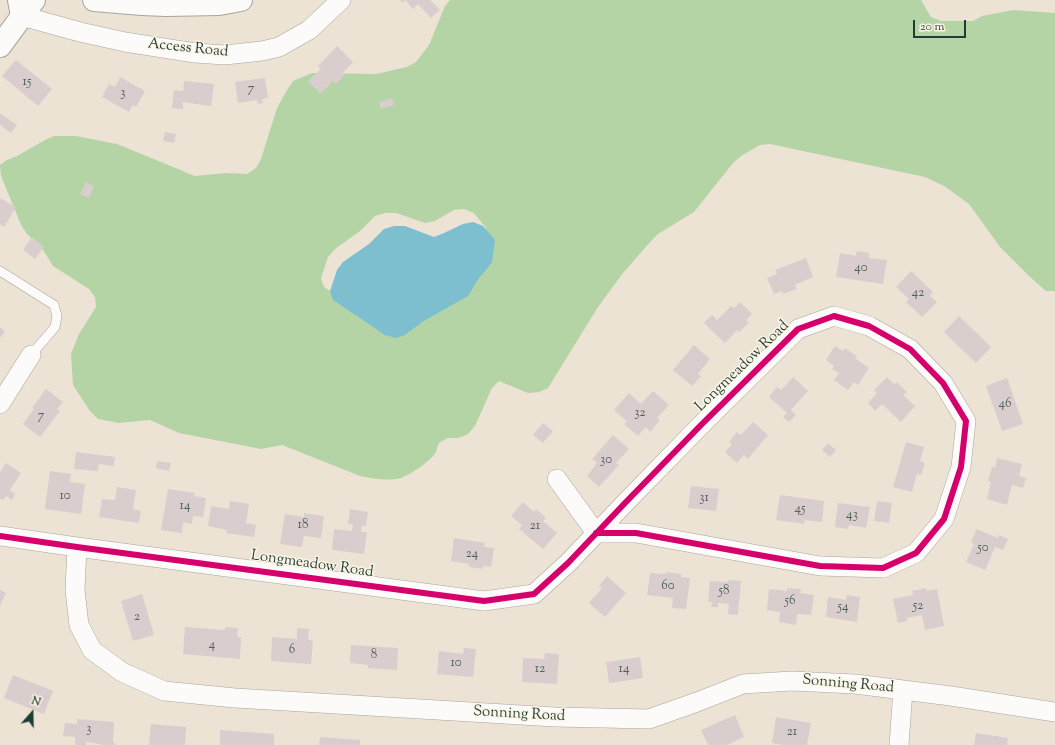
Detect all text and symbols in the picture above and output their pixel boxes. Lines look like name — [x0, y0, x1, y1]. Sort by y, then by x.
scale bar — [915, 12, 968, 38]
text: 20 m — [920, 18, 944, 36]
street label: Access Road — [147, 36, 229, 62]
house number: 15 — [23, 75, 31, 91]
house number: 7 — [248, 82, 254, 98]
house number: 3 — [120, 86, 126, 102]
house number: 40 — [854, 261, 868, 277]
house number: 42 — [912, 286, 924, 302]
street label: Longmeadow Road — [692, 318, 794, 416]
house number: 46 — [999, 397, 1011, 413]
house number: 32 — [634, 406, 646, 422]
house number: 7 — [38, 409, 44, 425]
house number: 30 — [600, 453, 612, 469]
house number: 10 — [59, 489, 71, 505]
house number: 31 — [699, 491, 709, 507]
house number: 14 — [180, 499, 190, 515]
house number: 45 — [795, 502, 805, 518]
house number: 43 — [846, 508, 858, 524]
house number: 18 — [298, 518, 308, 534]
house number: 21 — [530, 519, 540, 535]
house number: 50 — [977, 541, 989, 557]
street label: Longmeadow Road — [250, 547, 374, 583]
house number: 24 — [466, 547, 478, 563]
house number: 60 — [661, 579, 675, 595]
house number: 58 — [719, 584, 729, 600]
house number: 56 — [785, 594, 795, 610]
house number: 52 — [913, 599, 923, 615]
house number: 54 — [838, 600, 848, 616]
house number: 2 — [134, 610, 140, 626]
house number: 4 — [209, 638, 215, 654]
house number: 6 — [289, 643, 295, 659]
house number: 8 — [371, 648, 377, 664]
house number: 10 — [450, 656, 462, 672]
house number: 12 — [535, 662, 545, 678]
house number: 14 — [619, 662, 629, 678]
street label: Sonning Road — [801, 672, 895, 698]
north arrow — [12, 693, 52, 733]
text: N — [29, 693, 43, 711]
street label: Sonning Road — [473, 704, 565, 726]
house number: 3 — [86, 722, 92, 738]
house number: 21 — [787, 725, 797, 741]

